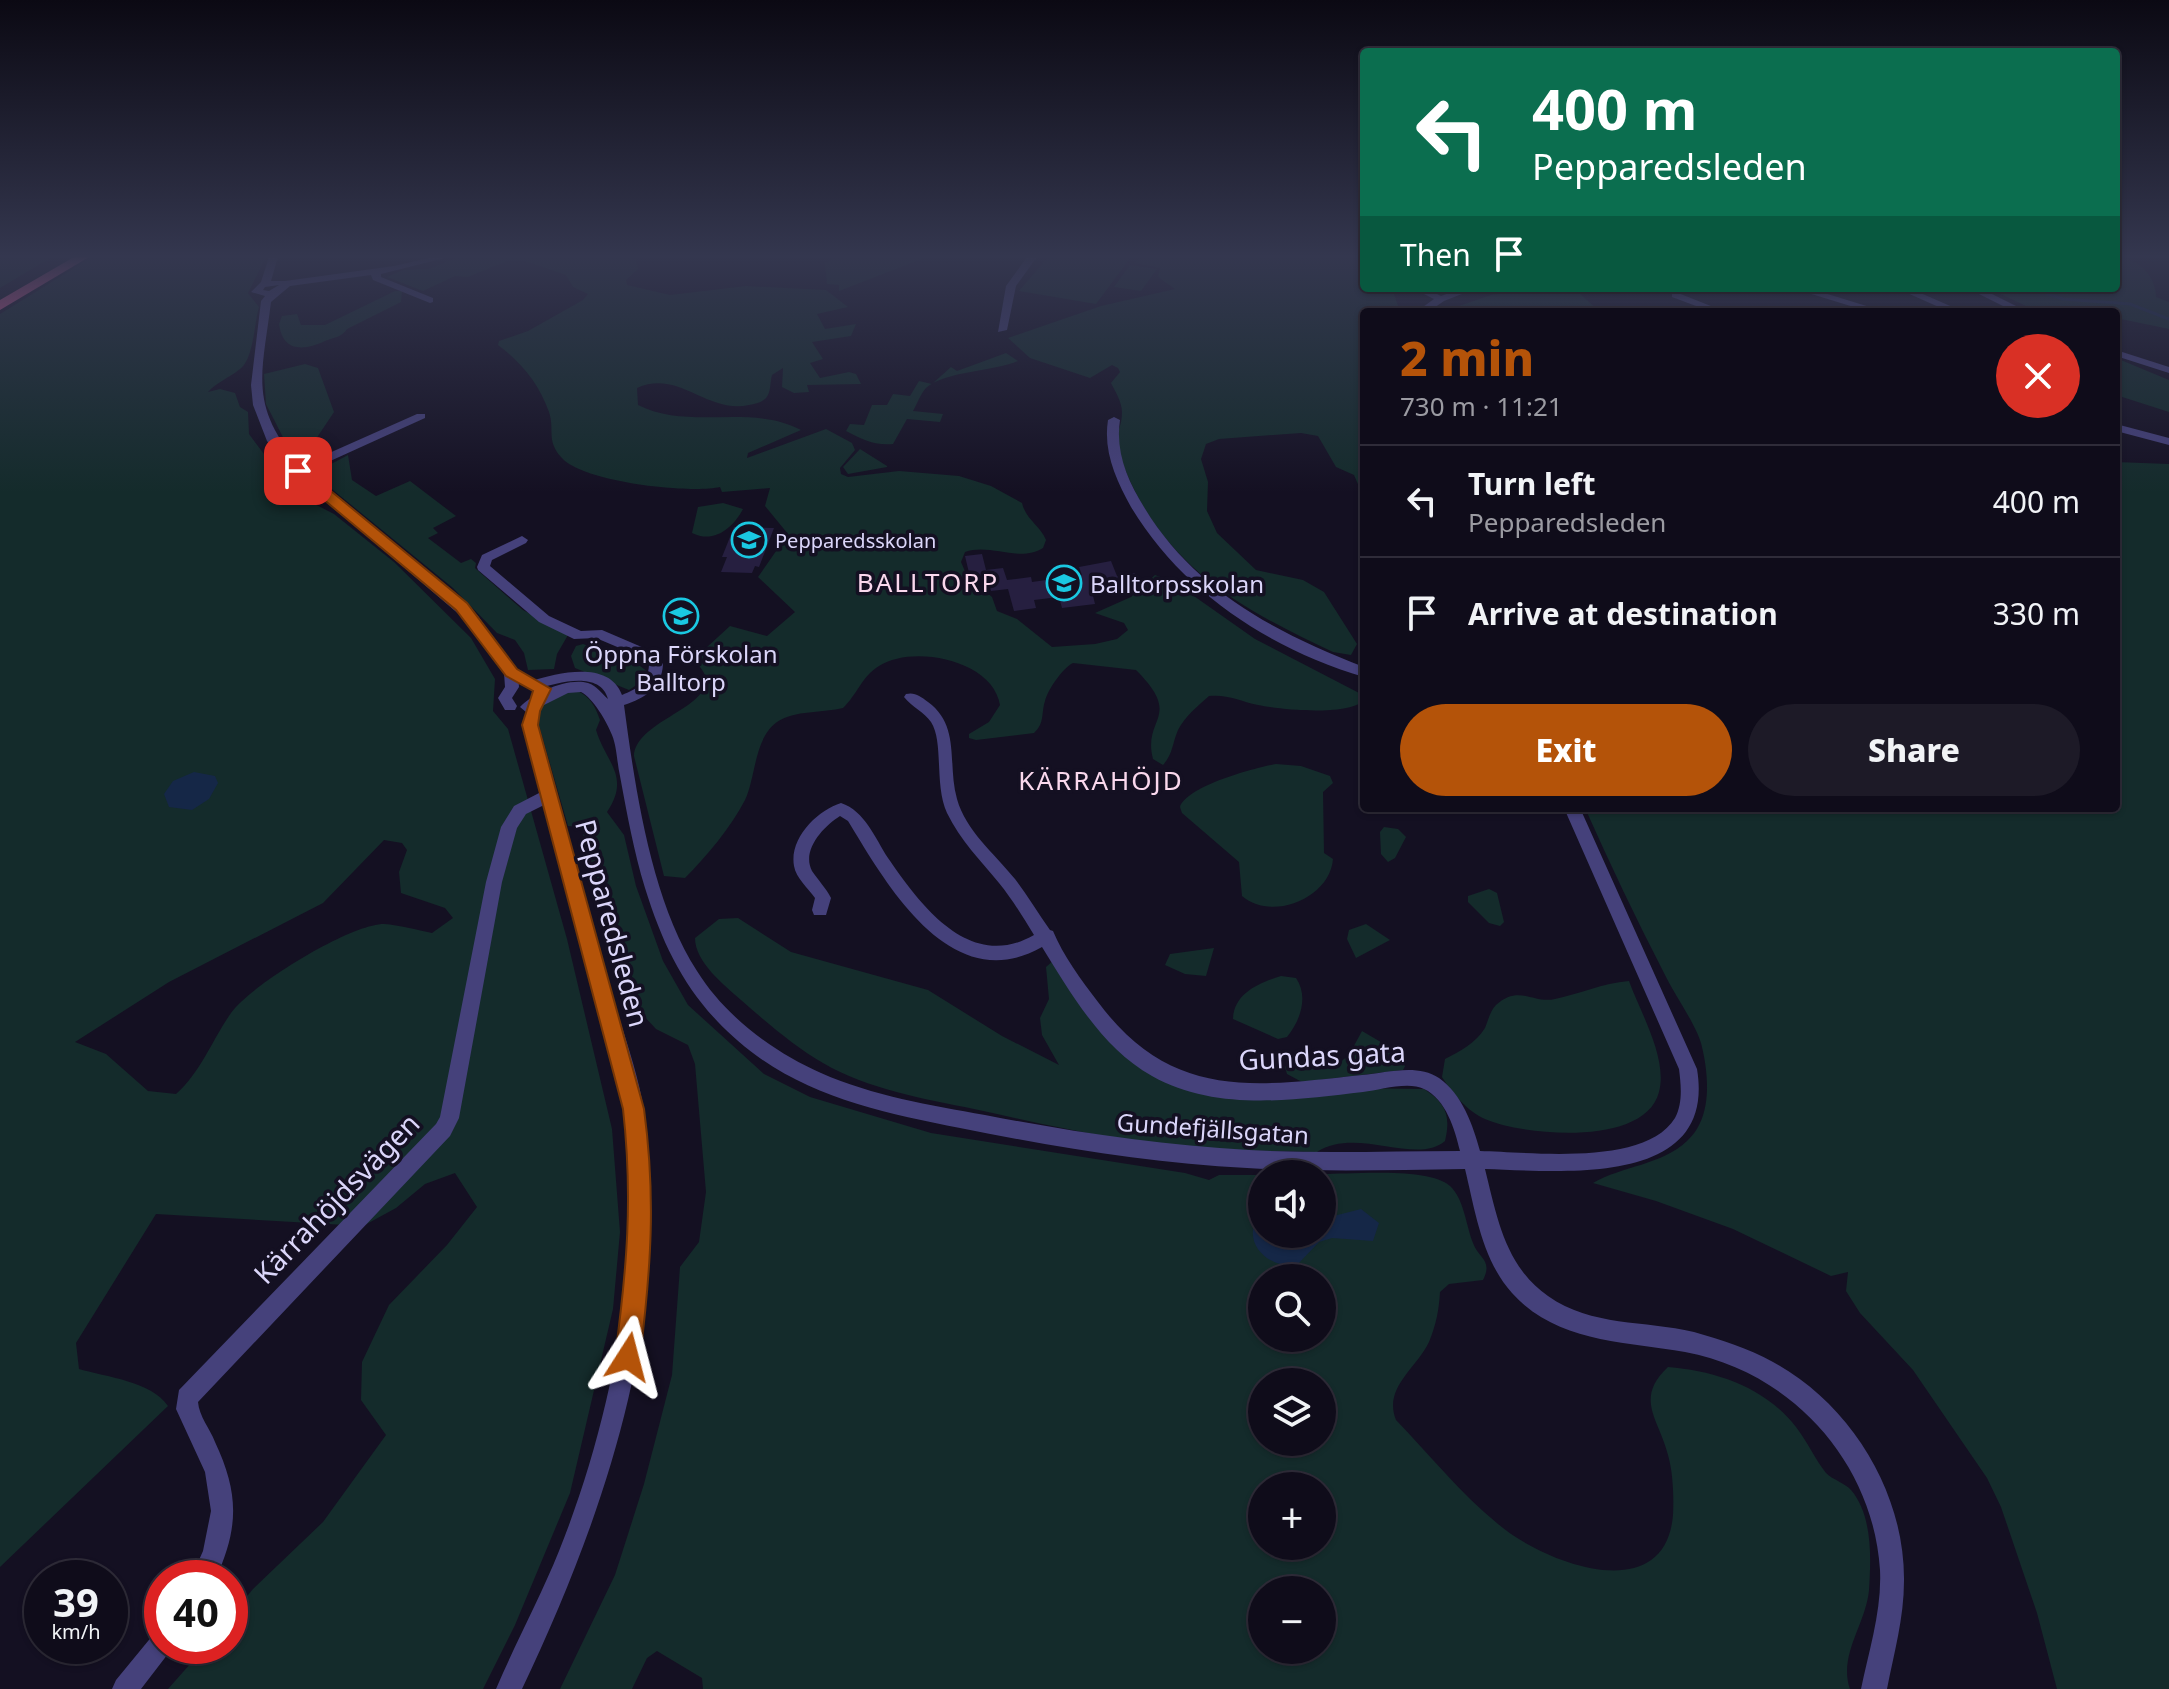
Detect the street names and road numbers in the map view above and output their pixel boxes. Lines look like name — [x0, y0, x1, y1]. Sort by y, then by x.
street label: Pepparedsleden — [567, 815, 659, 1031]
street label: Gundas gata — [1237, 1032, 1407, 1078]
street label: Kärrahöjdsvägen — [245, 1104, 427, 1292]
street label: Gundefjällsgatan — [1116, 1105, 1310, 1151]

